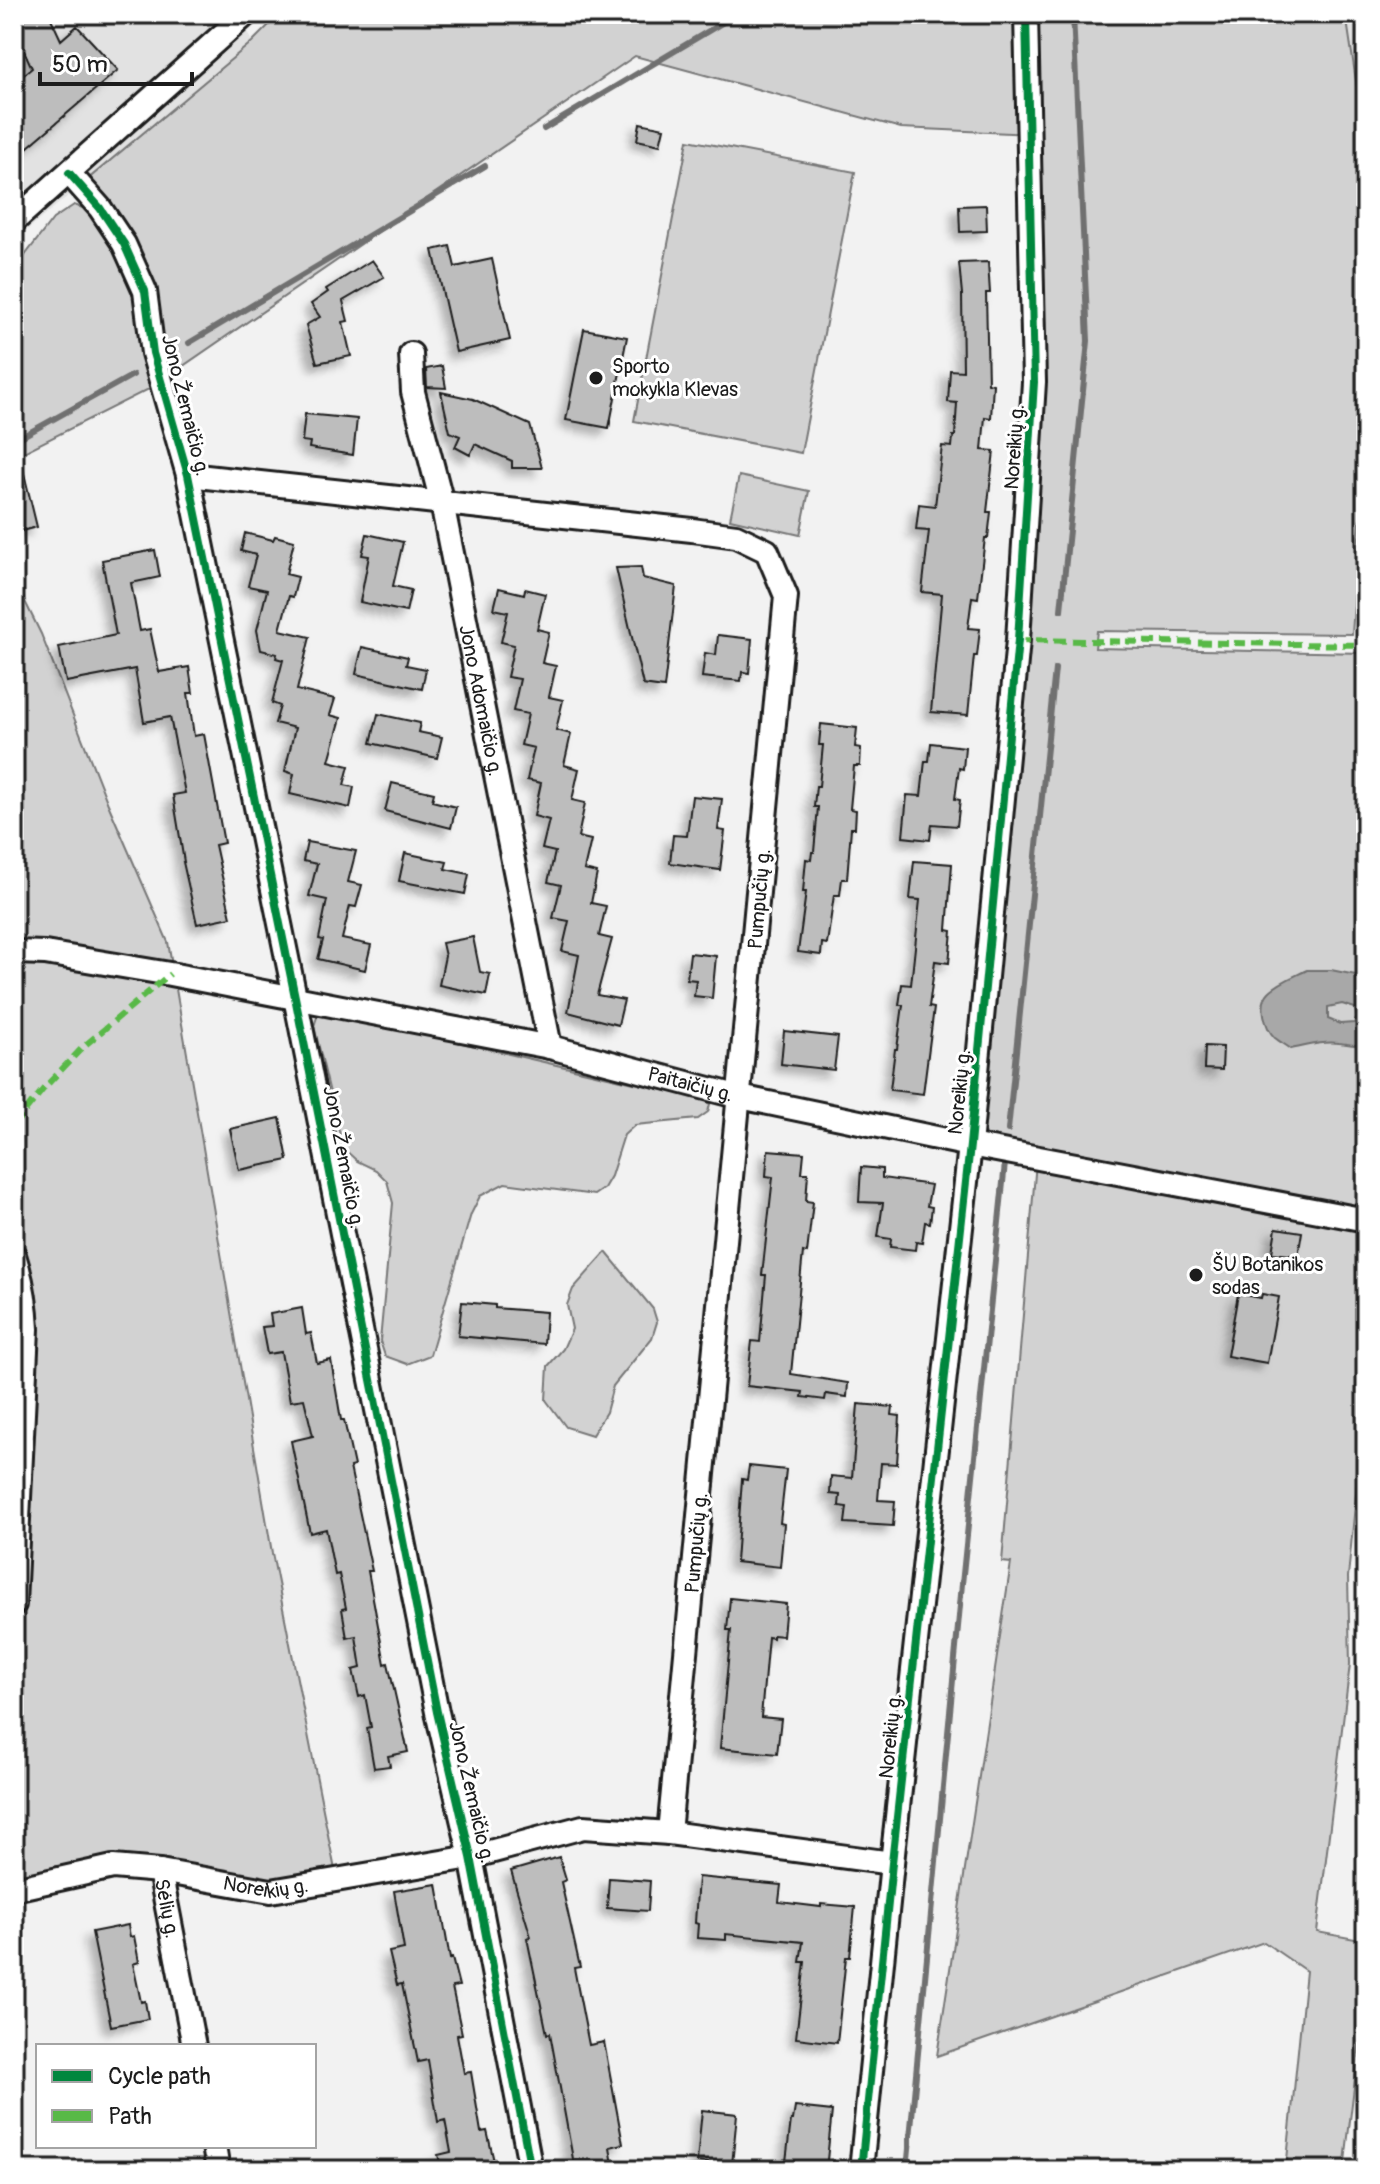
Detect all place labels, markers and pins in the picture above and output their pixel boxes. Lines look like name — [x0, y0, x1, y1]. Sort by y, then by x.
place label: Sporto mokykla Klevas — [612, 354, 738, 402]
marker: Sporto mokykla Klevas — [587, 369, 605, 387]
place label: ŠU Botanikos sodas — [1212, 1251, 1323, 1300]
marker: ŠU Botanikos sodas — [1187, 1266, 1205, 1284]

